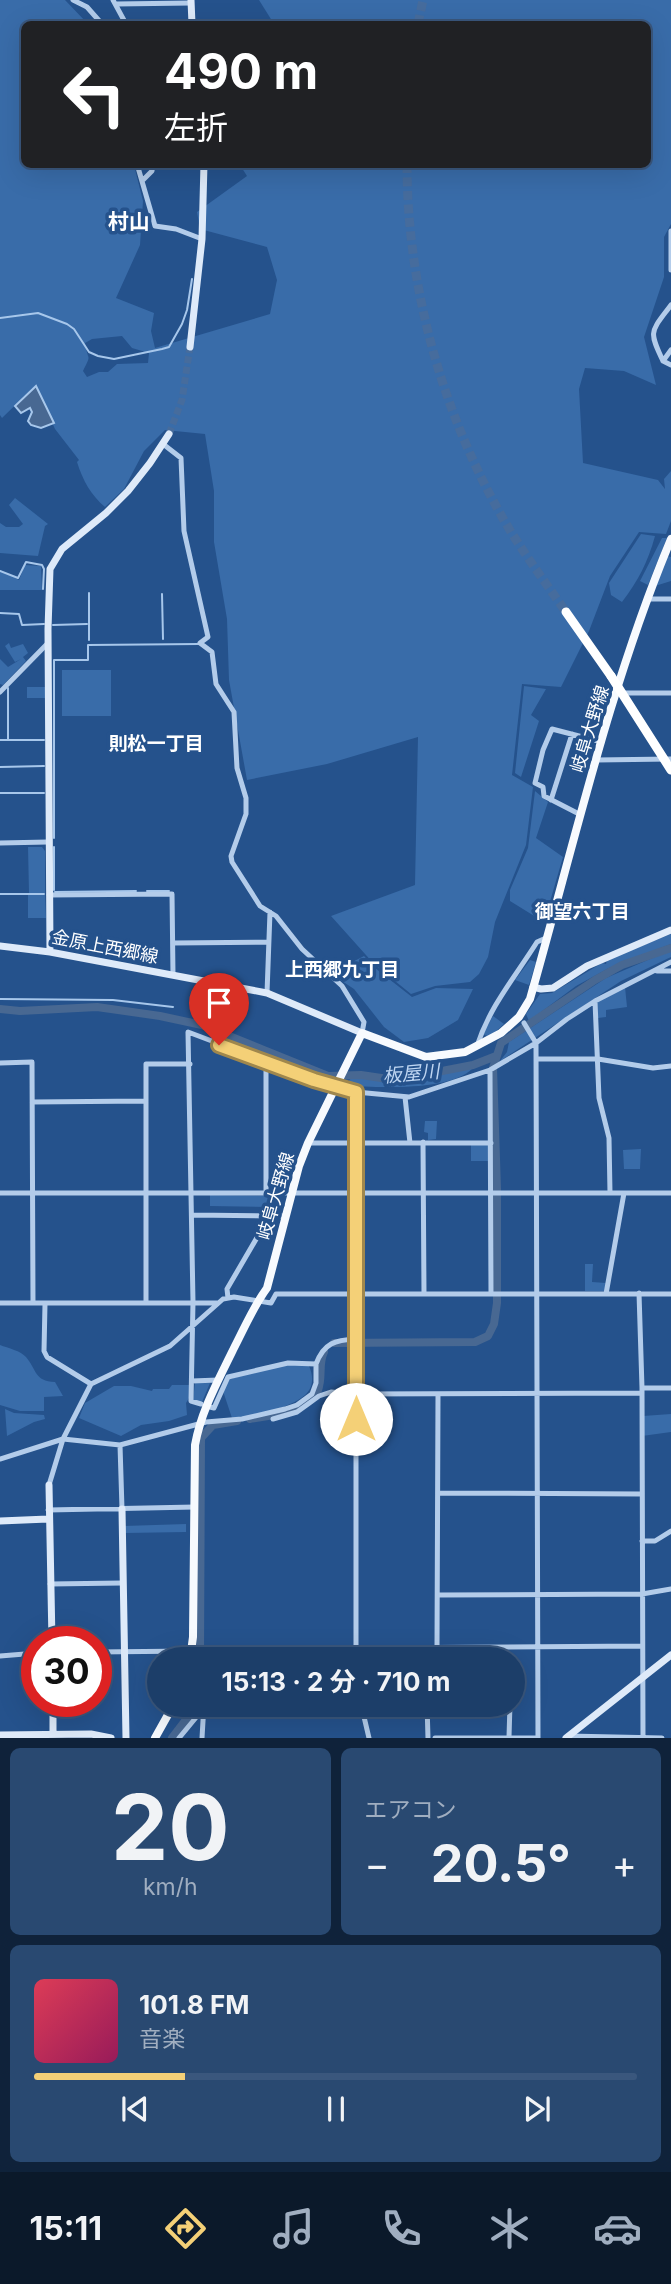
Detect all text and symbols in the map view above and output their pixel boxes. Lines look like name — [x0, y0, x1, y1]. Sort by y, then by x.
text: 490 m — [164, 42, 318, 101]
icon: left — [49, 49, 140, 140]
text: 左折 — [164, 108, 228, 147]
district label: 村山 — [108, 209, 150, 234]
street label: 岐阜大野線 — [566, 683, 613, 775]
district label: 則松一丁目 — [108, 732, 204, 755]
district label: 御望六丁目 — [534, 900, 630, 923]
street label: 金原上西郷線 — [50, 926, 160, 967]
district label: 上西郷九丁目 — [285, 958, 399, 981]
pin — [189, 973, 249, 1045]
icon: arrive — [200, 984, 238, 1022]
water label: 板屋川 — [382, 1059, 442, 1087]
street label: 岐阜大野線 — [253, 1150, 298, 1242]
position arrow — [319, 1382, 393, 1456]
speed limit sign: 30 — [21, 1626, 112, 1717]
text: 15:13 · 2 分 · 710 m — [222, 1666, 450, 1697]
text: 20 — [111, 1772, 230, 1882]
text: エアコン — [365, 1796, 457, 1824]
text: 20.5° — [431, 1832, 571, 1895]
text: − — [365, 1841, 390, 1887]
text: + — [612, 1841, 637, 1887]
text: km/h — [143, 1873, 198, 1901]
text: 101.8 FM — [139, 1989, 249, 2020]
text: 音楽 — [139, 2025, 185, 2053]
icon: previous — [116, 2090, 154, 2128]
icon: pause — [317, 2090, 355, 2128]
icon: next — [518, 2090, 556, 2128]
icon: directions — [161, 2204, 210, 2253]
icon: music — [269, 2204, 318, 2253]
icon: phone — [377, 2204, 426, 2253]
icon: climate — [485, 2204, 534, 2253]
icon: car — [593, 2204, 642, 2253]
text: 15:11 — [29, 2209, 102, 2248]

